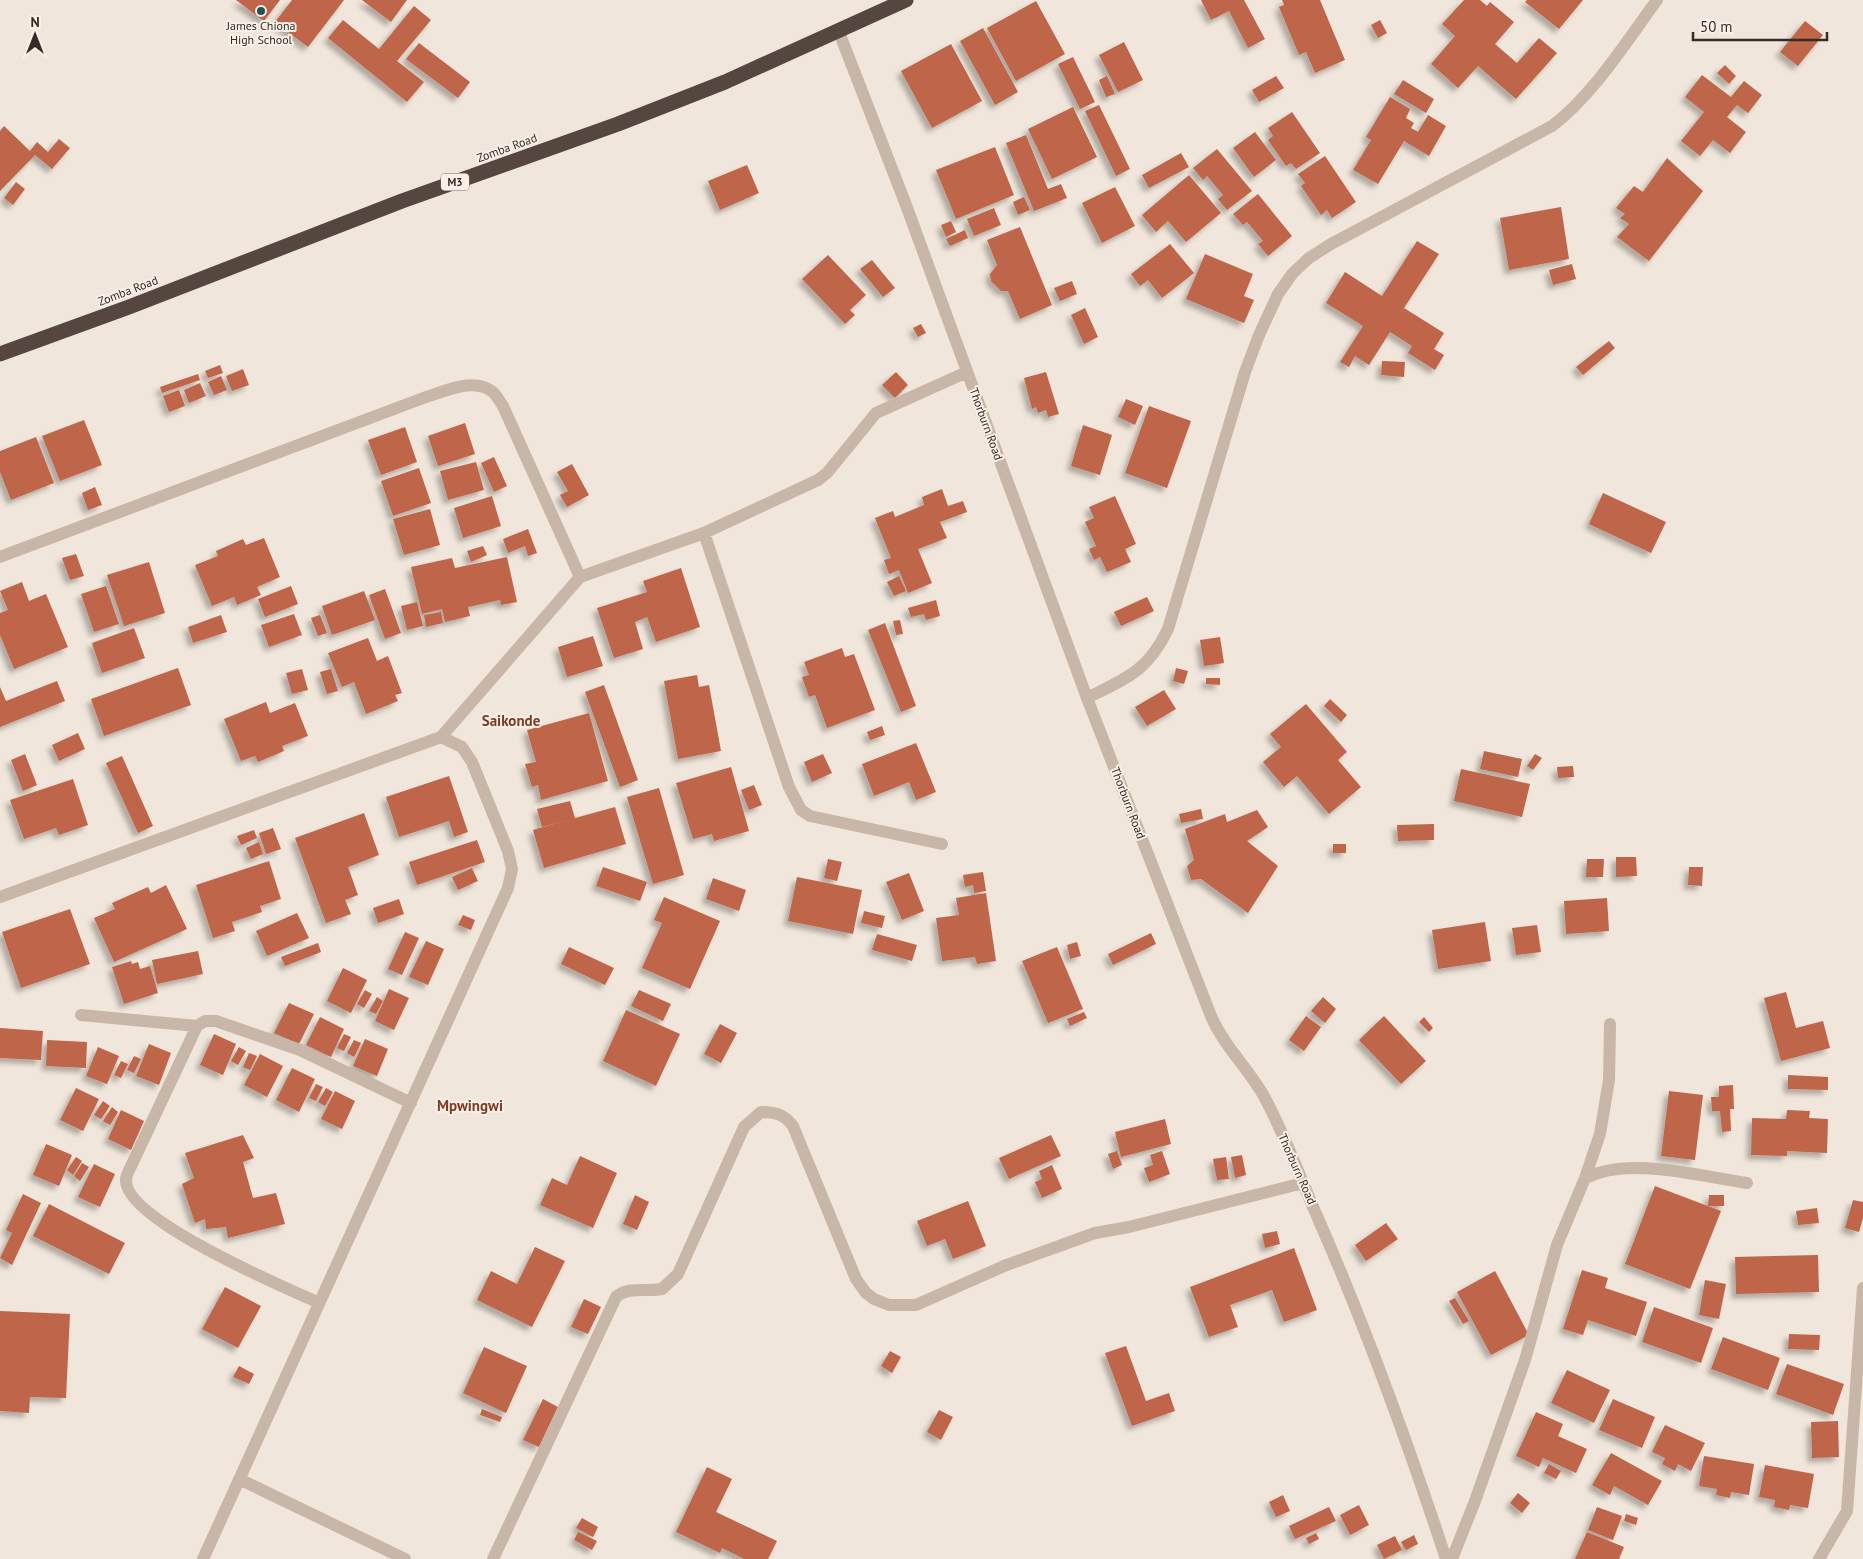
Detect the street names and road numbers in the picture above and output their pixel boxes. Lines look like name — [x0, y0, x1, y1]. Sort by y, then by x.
street label: Zomba Road — [475, 130, 539, 165]
road number: M3 — [441, 173, 469, 190]
street label: Zomba Road — [96, 272, 160, 309]
street label: Thorburn Road — [966, 386, 1007, 462]
street label: Thorburn Road — [1108, 765, 1149, 841]
street label: Thorburn Road — [1275, 1131, 1320, 1207]

